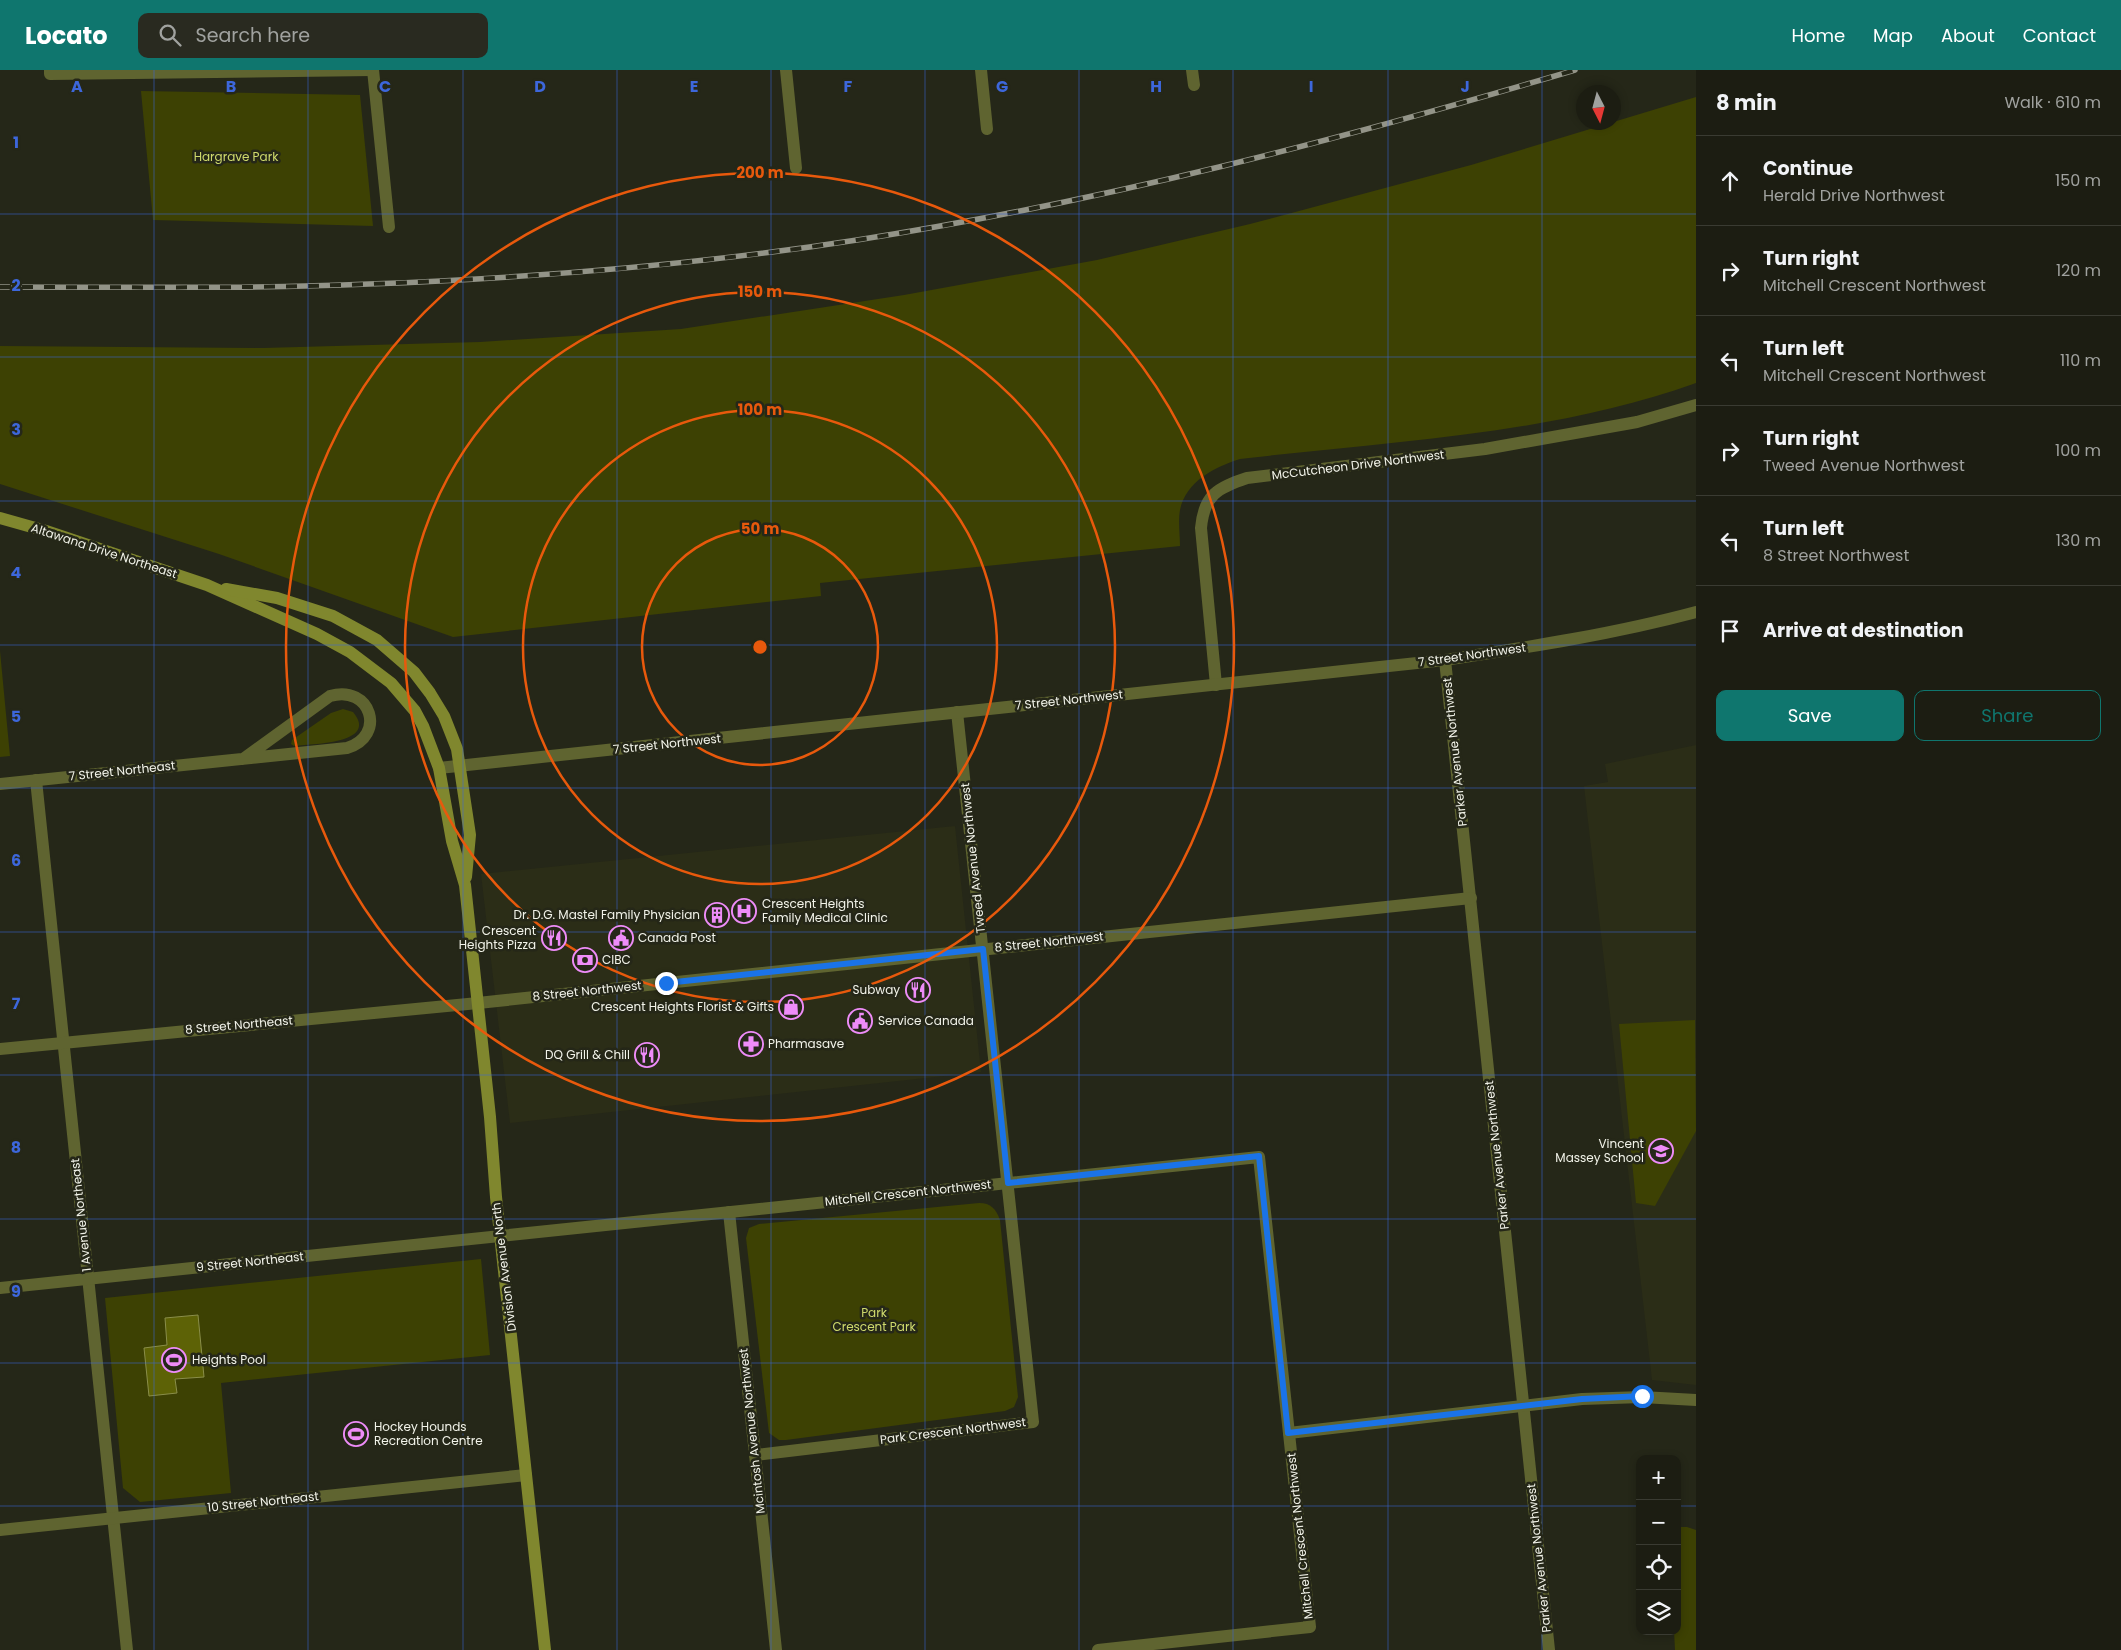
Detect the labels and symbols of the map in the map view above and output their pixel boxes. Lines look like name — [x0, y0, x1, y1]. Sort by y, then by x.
text: A — [71, 75, 83, 98]
text: B — [226, 75, 236, 98]
text: C — [379, 75, 391, 98]
text: D — [534, 75, 546, 98]
text: E — [690, 75, 698, 98]
text: F — [844, 75, 853, 98]
text: G — [996, 75, 1008, 98]
text: H — [1150, 75, 1162, 98]
text: I — [1309, 75, 1313, 98]
text: J — [1460, 75, 1470, 98]
north arrow — [1576, 85, 1621, 130]
text: 1 — [13, 131, 19, 154]
park label: Hargrave Park — [194, 148, 279, 165]
text: 200 m — [736, 162, 784, 183]
text: 2 — [11, 274, 21, 297]
text: 150 m — [738, 281, 782, 302]
text: 100 m — [738, 399, 782, 420]
text: 3 — [11, 418, 21, 441]
street label: McCutcheon Drive Northwest — [1271, 445, 1445, 484]
text: 50 m — [741, 518, 779, 539]
street label: Altawana Drive Northeast — [29, 519, 179, 582]
text: 4 — [11, 561, 22, 584]
centre of rings — [751, 638, 769, 656]
street label: 7 Street Northwest — [1417, 639, 1527, 670]
street label: Parker Avenue Northwest — [1438, 677, 1471, 827]
street label: 7 Street Northwest — [1014, 685, 1124, 714]
text: 5 — [11, 705, 21, 728]
street label: 7 Street Northwest — [612, 729, 722, 758]
street label: 7 Street Northeast — [68, 756, 176, 785]
street label: Tweed Avenue Northwest — [956, 782, 989, 934]
text: 6 — [11, 849, 21, 872]
place label: Crescent Heights Family Medical Clinic — [762, 895, 888, 926]
hospital icon: Crescent Heights Family Medical Clinic — [731, 898, 757, 924]
building icon: Dr. D.G. Mastel Family Physician — [704, 902, 730, 928]
place label: Dr. D.G. Mastel Family Physician — [514, 906, 700, 923]
place label: Crescent Heights Pizza — [459, 922, 536, 953]
restaurant icon: Crescent Heights Pizza — [541, 925, 567, 951]
public building icon: Canada Post — [608, 925, 634, 951]
street label: 8 Street Northwest — [994, 927, 1104, 956]
place label: Canada Post — [638, 929, 716, 946]
bank icon: CIBC — [572, 947, 598, 973]
place label: CIBC — [602, 951, 631, 968]
route end — [655, 972, 678, 995]
street label: 8 Street Northwest — [532, 976, 642, 1005]
restaurant icon: Subway — [905, 977, 931, 1003]
place label: Subway — [852, 981, 900, 998]
text: 7 — [12, 992, 21, 1015]
shop icon: Crescent Heights Florist & Gifts — [778, 994, 804, 1020]
place label: Crescent Heights Florist & Gifts — [591, 998, 774, 1015]
public building icon: Service Canada — [847, 1008, 873, 1034]
street label: 8 Street Northeast — [184, 1011, 293, 1038]
place label: Service Canada — [878, 1012, 974, 1029]
pharmacy icon: Pharmasave — [738, 1031, 764, 1057]
place label: Pharmasave — [768, 1035, 844, 1052]
restaurant icon: DQ Grill & Chill — [634, 1042, 660, 1068]
place label: DQ Grill & Chill — [545, 1046, 630, 1063]
street label: Parker Avenue Northwest — [1480, 1080, 1513, 1230]
place label: Vincent Massey School — [1555, 1135, 1644, 1166]
text: 8 — [11, 1136, 21, 1159]
school or university icon: Vincent Massey School — [1648, 1138, 1674, 1164]
street label: 1 Avenue Northeast — [66, 1157, 95, 1273]
street label: Mitchell Crescent Northwest — [824, 1175, 992, 1210]
street label: Division Avenue North — [487, 1202, 520, 1333]
street label: 9 Street Northeast — [195, 1247, 305, 1276]
text: 9 — [11, 1280, 21, 1303]
park label: Park Crescent Park — [832, 1304, 916, 1335]
sports icon: Heights Pool — [161, 1347, 187, 1373]
street label: Mcintosh Avenue Northwest — [734, 1347, 769, 1515]
place label: Heights Pool — [192, 1351, 266, 1368]
route start — [1631, 1385, 1654, 1408]
street label: Park Crescent Northwest — [879, 1413, 1027, 1448]
place label: Hockey Hounds Recreation Centre — [374, 1418, 483, 1449]
sports icon: Hockey Hounds Recreation Centre — [343, 1421, 369, 1447]
street label: Mitchell Crescent Northwest — [1282, 1452, 1317, 1620]
street label: Parker Avenue Northwest — [1522, 1483, 1555, 1633]
street label: 10 Street Northeast — [206, 1487, 319, 1516]

